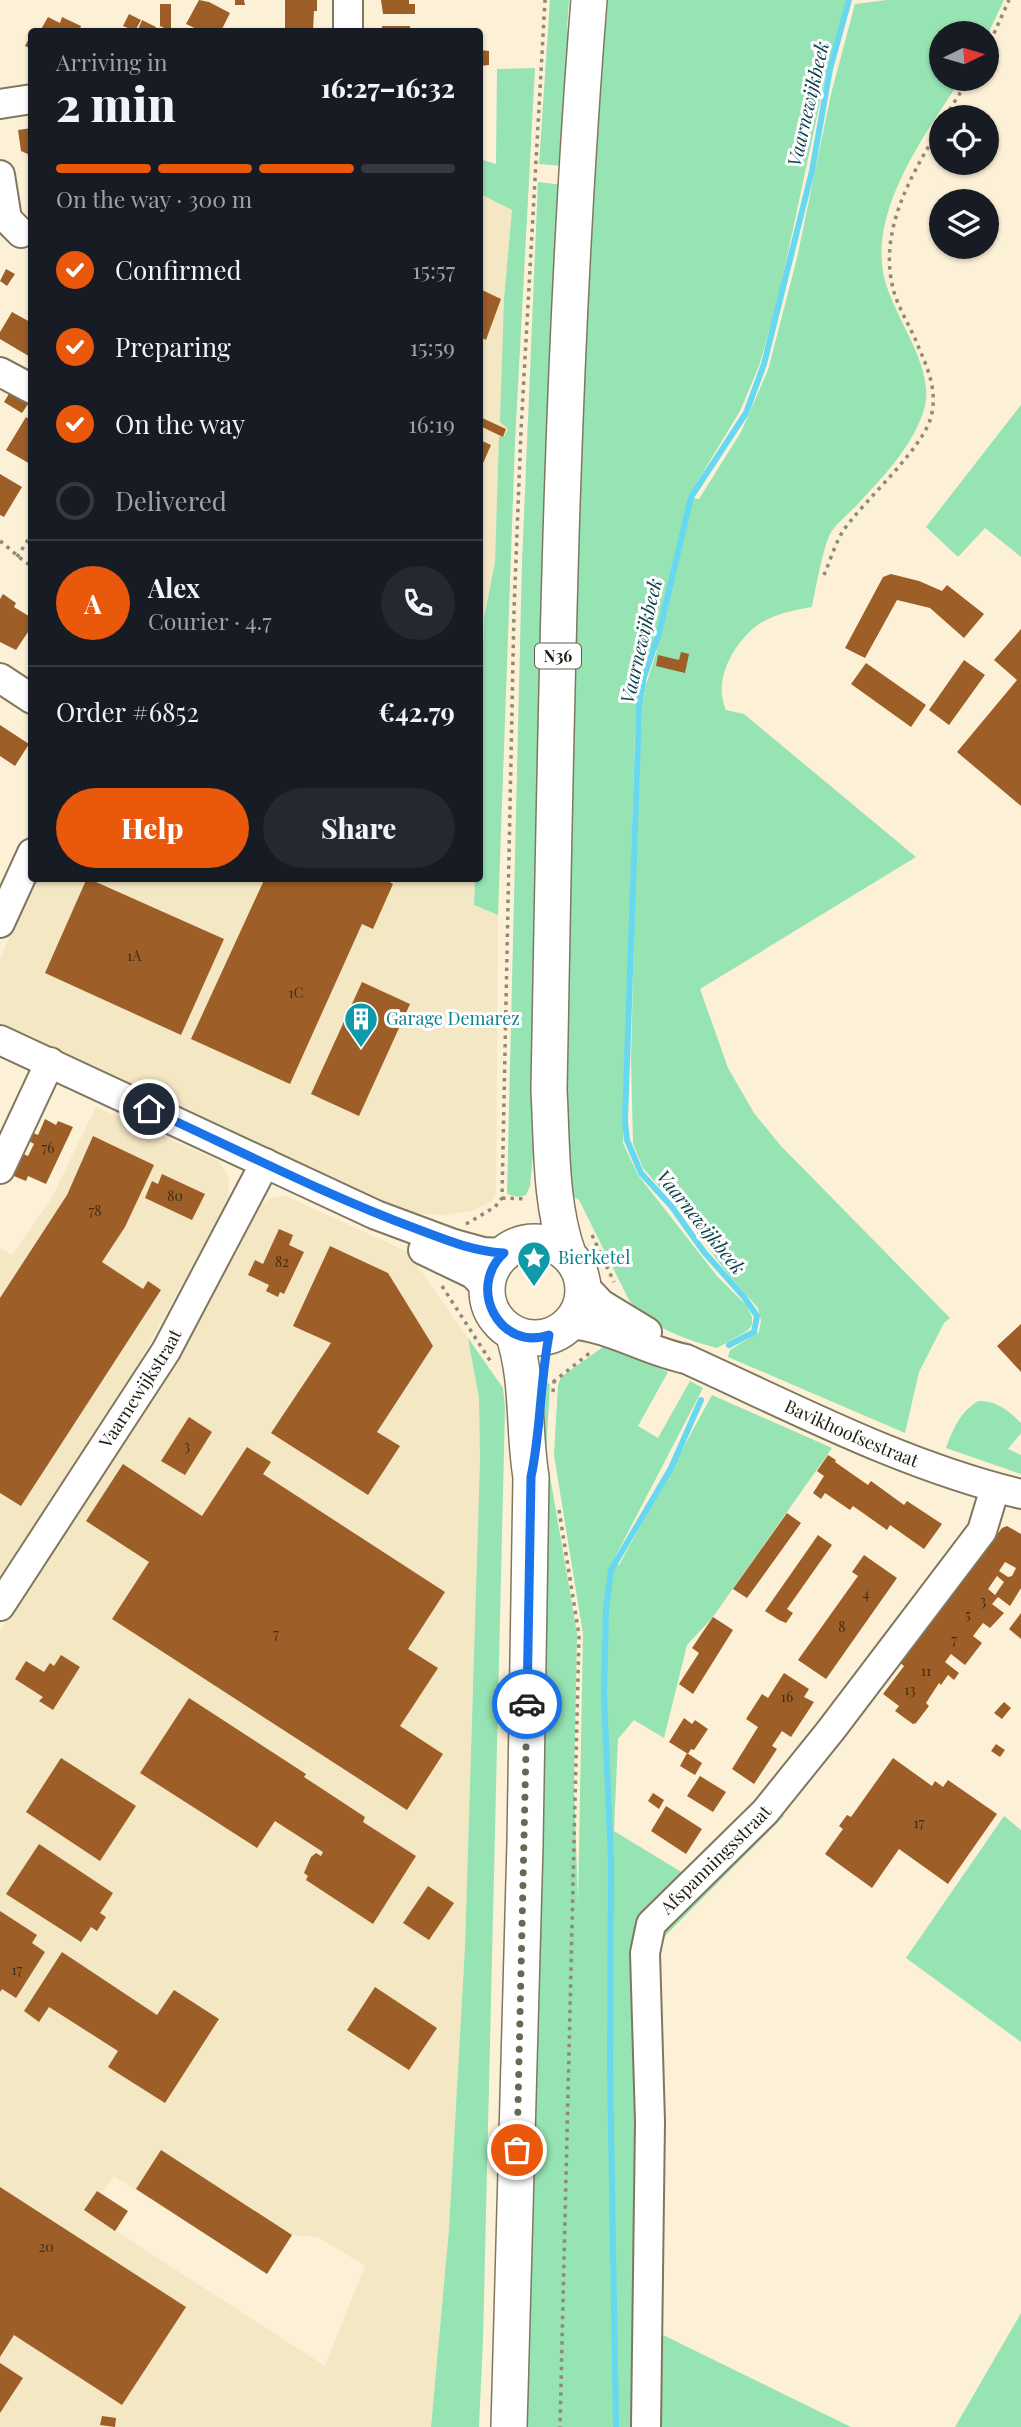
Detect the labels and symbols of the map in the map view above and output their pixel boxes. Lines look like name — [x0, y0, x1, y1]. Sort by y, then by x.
north arrow — [929, 21, 999, 91]
water label: Vaarnewijkbeek — [780, 38, 834, 169]
water label: Vaarnewijkbeek — [613, 575, 667, 706]
road number: N36 — [535, 643, 581, 668]
house number: 1A — [127, 946, 141, 965]
house number: 1C — [289, 983, 303, 1002]
building icon: Garage Demarez — [342, 1000, 380, 1049]
place label: Garage Demarez — [386, 1006, 520, 1030]
pin — [119, 1079, 179, 1139]
house number: 76 — [42, 1138, 54, 1157]
water label: Vaarnewijkbeek — [652, 1164, 752, 1279]
house number: 80 — [167, 1186, 183, 1205]
house number: 78 — [89, 1201, 101, 1220]
place icon: Bierketel — [515, 1239, 553, 1288]
place label: Bierketel — [558, 1245, 630, 1269]
house number: 82 — [275, 1252, 289, 1271]
street label: Vaarnewijkstraat — [93, 1324, 187, 1453]
street label: Bavikhoofsestraat — [781, 1393, 923, 1472]
house number: 3 — [184, 1436, 190, 1455]
house number: 4 — [863, 1584, 870, 1603]
house number: 3 — [980, 1591, 986, 1610]
house number: 5 — [965, 1605, 971, 1624]
house number: 8 — [838, 1617, 846, 1636]
house number: 7 — [273, 1624, 279, 1643]
house number: 7 — [951, 1630, 957, 1649]
house number: 11 — [921, 1661, 931, 1680]
courier — [492, 1669, 562, 1739]
house number: 13 — [904, 1680, 916, 1699]
house number: 16 — [781, 1687, 793, 1706]
street label: Afspanningsstraat — [654, 1800, 777, 1920]
house number: 17 — [914, 1813, 925, 1832]
house number: 17 — [12, 1960, 23, 1979]
pin — [487, 2120, 547, 2180]
house number: 20 — [38, 2237, 54, 2256]

